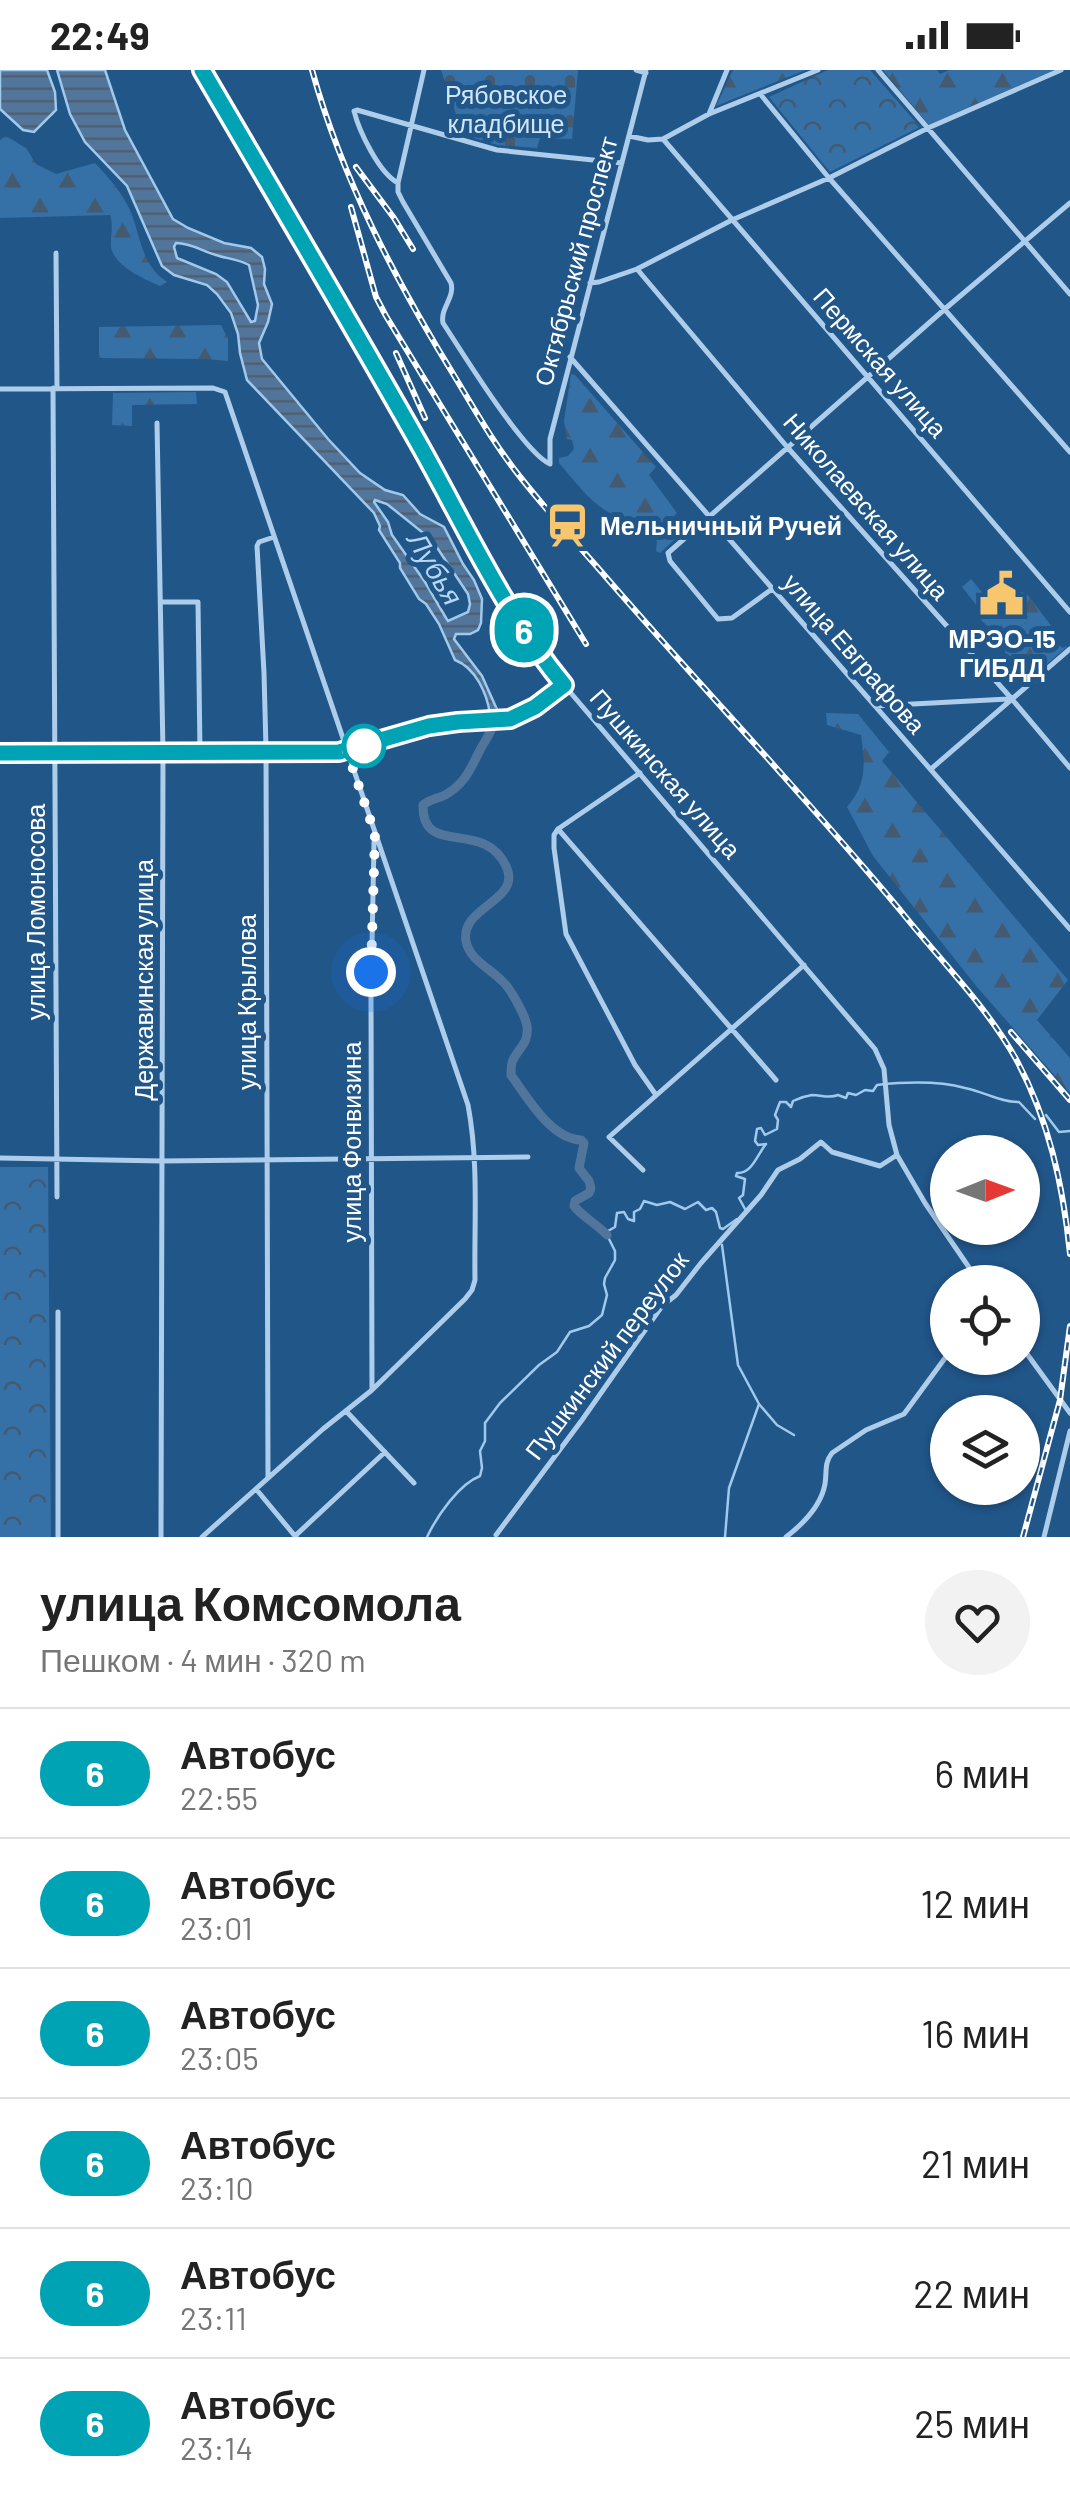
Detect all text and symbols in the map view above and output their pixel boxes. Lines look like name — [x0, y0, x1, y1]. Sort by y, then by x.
text: 22:49 — [50, 12, 150, 58]
park label: Рябовское кладбище — [445, 79, 567, 138]
street label: Октябрьский проспект — [527, 132, 623, 389]
street label: Пермская улица — [808, 281, 954, 443]
street label: Николаевская улица — [778, 407, 956, 605]
station icon: Мельничный Ручей — [543, 501, 591, 549]
place label: Мельничный Ручей — [600, 510, 842, 540]
water label: Лубья — [400, 524, 471, 611]
street label: улица Евграфова — [777, 567, 933, 739]
public building icon: МРЭО-15 ГИБДД — [978, 570, 1026, 618]
line badge: 6 — [492, 598, 556, 662]
text: 6 — [515, 609, 533, 651]
place label: МРЭО-15 ГИБДД — [948, 623, 1056, 682]
street label: Пушкинская улица — [584, 682, 748, 864]
unlabelled marker — [343, 725, 385, 767]
street label: улица Ломоносова — [20, 804, 50, 1020]
street label: Державинская улица — [128, 859, 158, 1101]
street label: улица Крылова — [231, 914, 261, 1090]
your location — [346, 947, 396, 997]
street label: улица Фонвизина — [336, 1041, 366, 1242]
north arrow — [930, 1135, 1040, 1245]
map controls — [930, 1135, 1040, 1505]
street label: Пушкинский переулок — [518, 1244, 695, 1465]
button: locate — [930, 1265, 1040, 1375]
button: layers — [930, 1395, 1040, 1505]
button: heart — [925, 1570, 1030, 1675]
text: улица Комсомола — [40, 1573, 461, 1631]
text: Пешком · 4 мин · 320 m — [40, 1640, 366, 1678]
text: Автобус — [180, 1731, 336, 1777]
text: 6 мин — [934, 1750, 1030, 1796]
text: 6 — [86, 1752, 104, 1794]
text: 22:55 — [180, 1778, 258, 1816]
text: Автобус — [180, 1861, 336, 1907]
text: 12 мин — [920, 1880, 1030, 1926]
text: 6 — [86, 1882, 104, 1924]
text: 23:01 — [180, 1908, 253, 1946]
text: Автобус — [180, 1991, 336, 2037]
text: 16 мин — [921, 2010, 1030, 2056]
text: 6 — [86, 2012, 104, 2054]
text: 23:05 — [180, 2038, 259, 2076]
text: Автобус — [180, 2121, 336, 2167]
text: 21 мин — [921, 2140, 1030, 2186]
text: 6 — [86, 2142, 104, 2184]
text: 23:10 — [180, 2168, 254, 2206]
text: Автобус — [180, 2251, 336, 2297]
text: 22 мин — [913, 2270, 1030, 2316]
text: 6 — [86, 2272, 104, 2314]
text: 23:11 — [180, 2298, 247, 2336]
text: Автобус — [180, 2381, 336, 2427]
text: 25 мин — [914, 2400, 1030, 2446]
text: 6 — [86, 2402, 104, 2444]
text: 23:14 — [180, 2428, 253, 2466]

